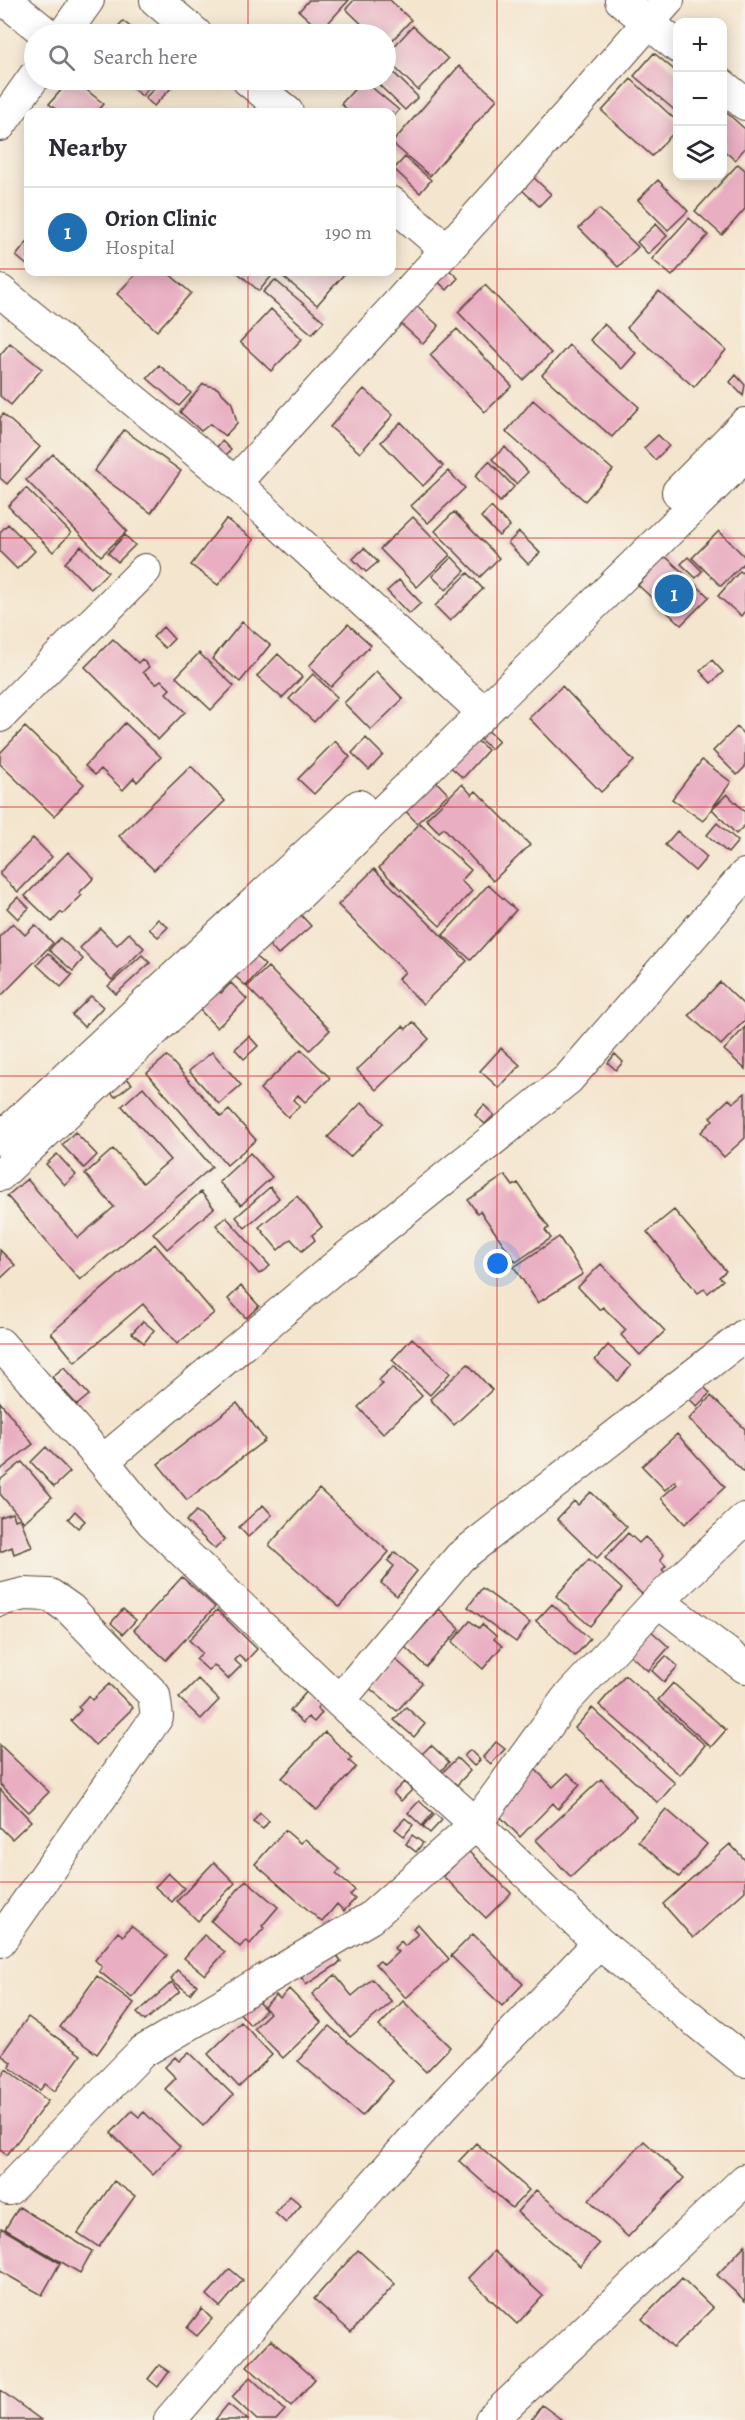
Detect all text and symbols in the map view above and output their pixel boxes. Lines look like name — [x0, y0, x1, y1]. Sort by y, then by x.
map controls — [673, 18, 727, 180]
button: + — [673, 18, 727, 72]
search box — [24, 24, 396, 90]
icon: search — [45, 41, 78, 74]
text: Search here — [93, 42, 198, 72]
button: − — [673, 72, 727, 126]
button: layers — [673, 126, 727, 180]
text: Nearby — [48, 130, 127, 165]
text: Orion Clinic — [105, 204, 217, 234]
text: 1 — [64, 219, 71, 246]
text: 190 m — [325, 219, 372, 246]
text: Hospital — [105, 234, 175, 261]
pin: 1 — [654, 572, 694, 616]
your location — [483, 1249, 512, 1278]

